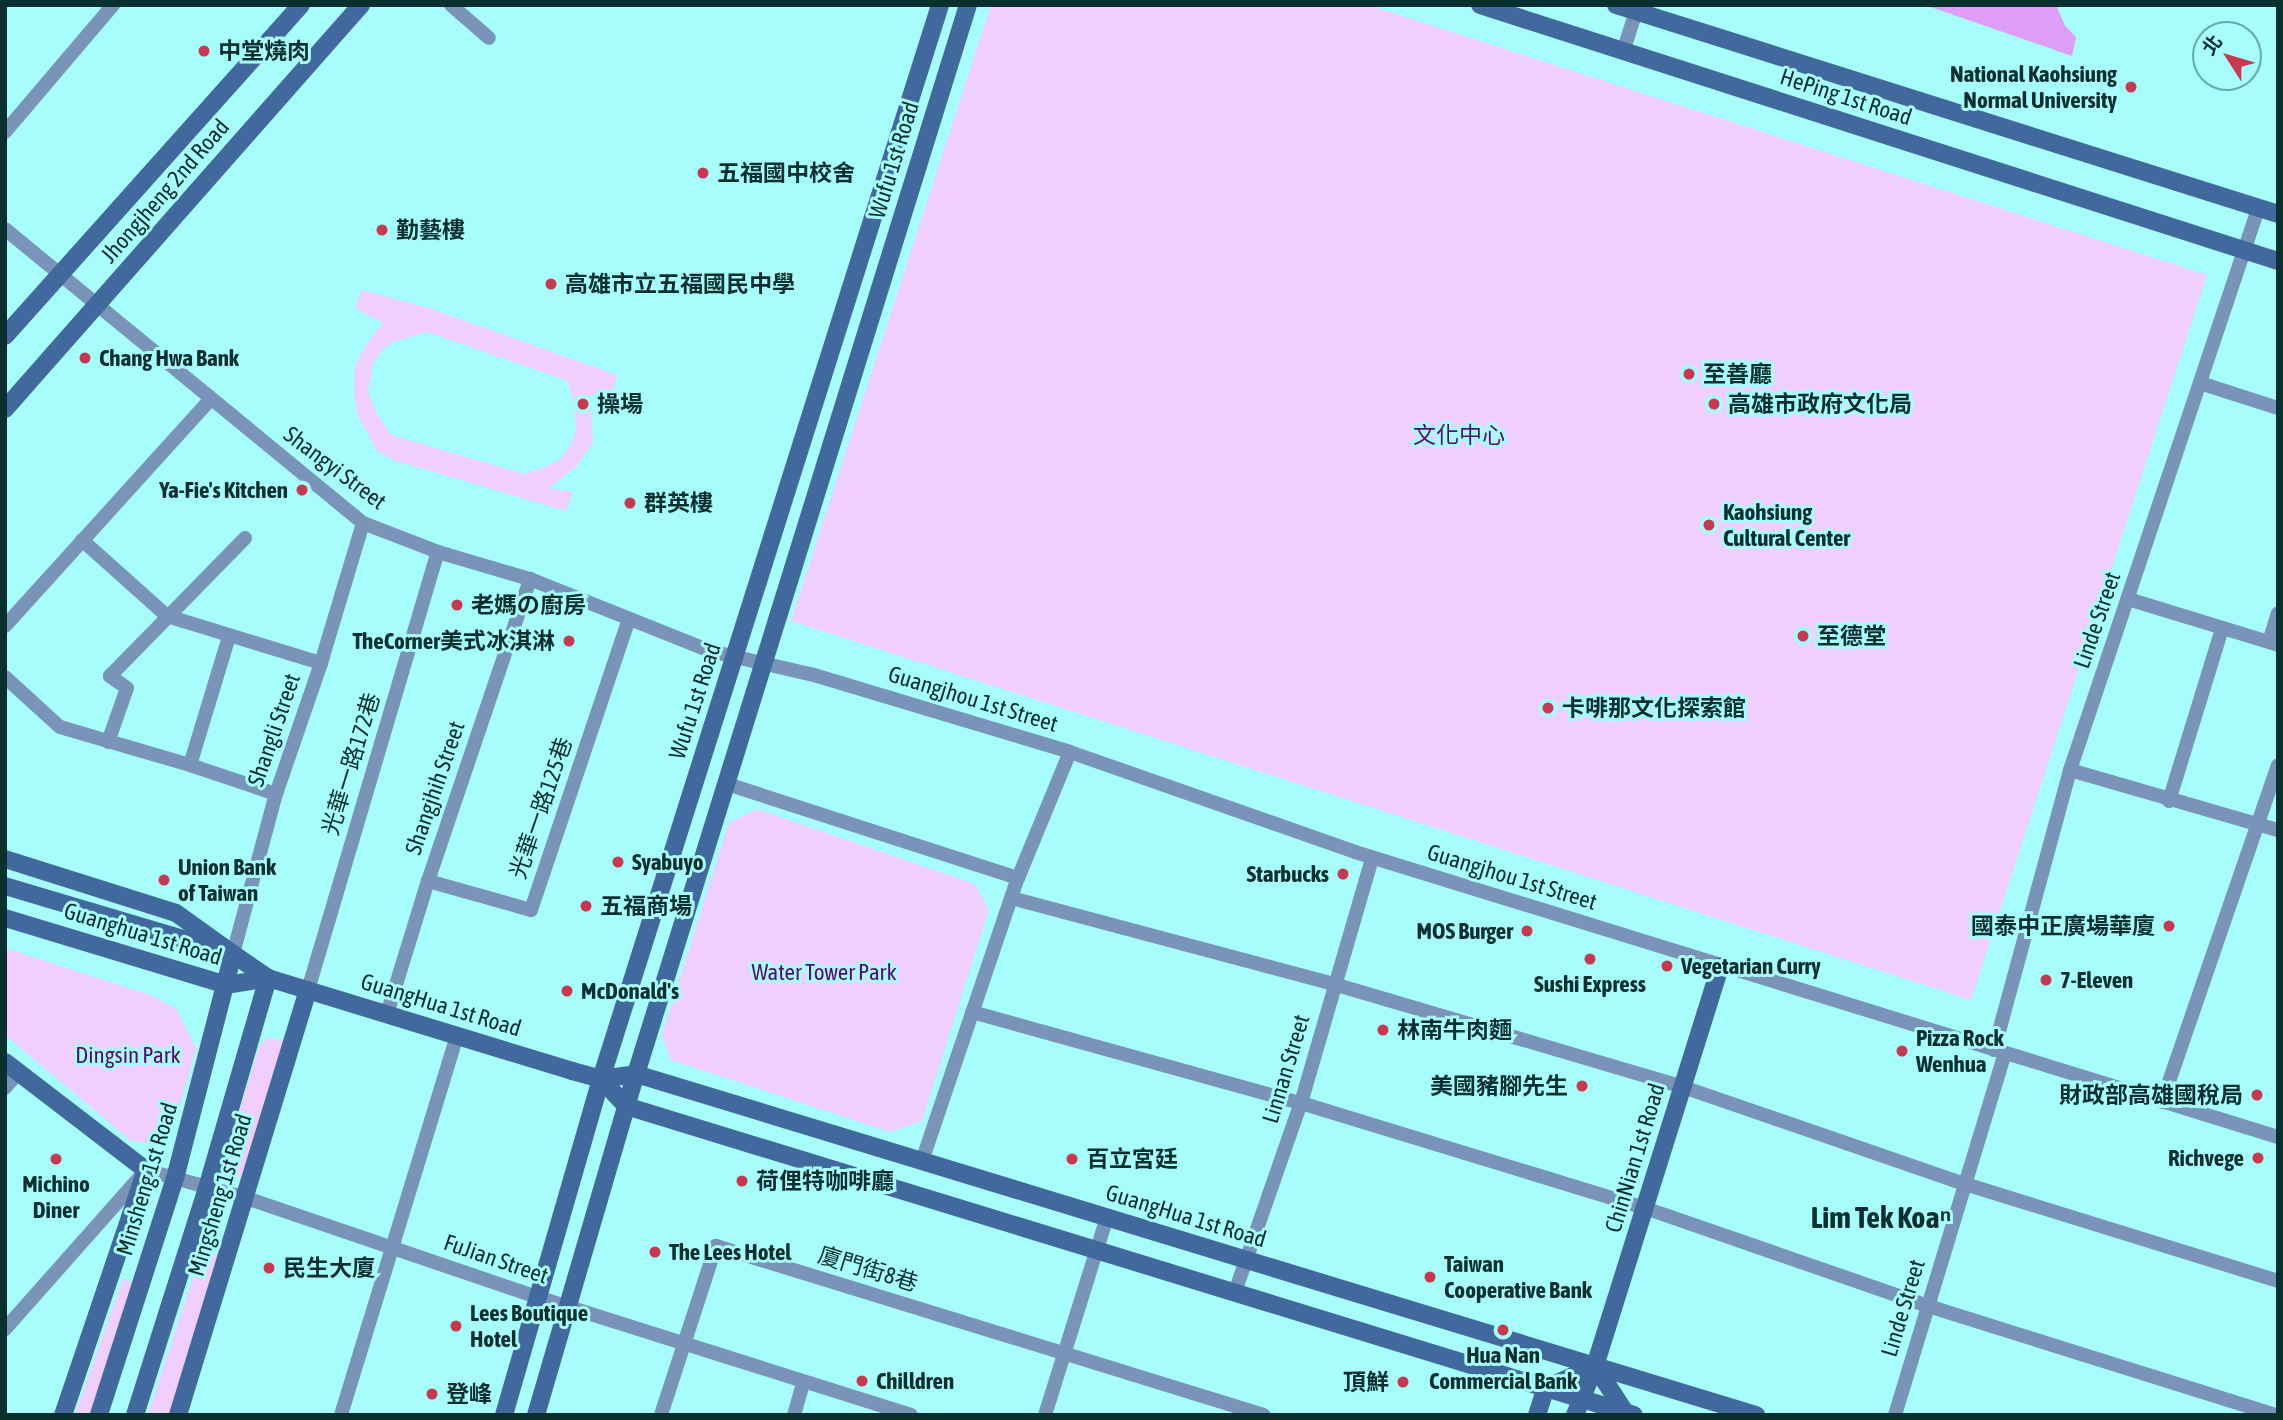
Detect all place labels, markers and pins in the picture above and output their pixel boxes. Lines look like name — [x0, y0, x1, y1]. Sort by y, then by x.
place label: 中堂燒肉 — [218, 37, 310, 65]
marker: 中堂燒肉 — [196, 43, 212, 59]
place label: National Kaohsiung Normal University — [1950, 60, 2117, 114]
marker: National Kaohsiung Normal University — [2123, 79, 2139, 95]
place label: 五福國中校舍 — [717, 159, 855, 187]
marker: 五福國中校舍 — [695, 165, 711, 181]
place label: 勤藝樓 — [396, 216, 465, 244]
marker: 勤藝樓 — [374, 222, 390, 238]
place label: 高雄市立五福國民中學 — [565, 270, 795, 298]
marker: 高雄市立五福國民中學 — [543, 276, 559, 292]
place label: Chang Hwa Bank — [99, 344, 239, 372]
marker: Chang Hwa Bank — [77, 350, 93, 366]
place label: 至善廳 — [1703, 360, 1772, 388]
marker: 至善廳 — [1681, 366, 1697, 382]
place label: 操場 — [597, 390, 643, 418]
place label: 高雄市政府文化局 — [1728, 390, 1912, 418]
marker: 操場 — [575, 396, 591, 412]
marker: 高雄市政府文化局 — [1706, 396, 1722, 412]
place label: Ya-Fie's Kitchen — [159, 476, 288, 504]
marker: Ya-Fie's Kitchen — [294, 482, 310, 498]
place label: 群英樓 — [644, 489, 713, 517]
marker: 群英樓 — [622, 495, 638, 511]
place label: Kaohsiung Cultural Center — [1723, 498, 1850, 552]
marker: Kaohsiung Cultural Center — [1701, 517, 1717, 533]
place label: 老媽の廚房 — [471, 591, 586, 619]
marker: 老媽の廚房 — [449, 597, 465, 613]
place label: 至德堂 — [1817, 622, 1886, 650]
place label: TheCorner美式冰淇淋 — [352, 627, 555, 655]
marker: 至德堂 — [1795, 628, 1811, 644]
marker: TheCorner美式冰淇淋 — [561, 633, 577, 649]
place label: 卡啡那文化探索館 — [1562, 694, 1746, 722]
marker: 卡啡那文化探索館 — [1540, 700, 1556, 716]
place label: Syabuyo — [632, 848, 703, 876]
place label: Union Bank of Taiwan — [178, 853, 276, 907]
marker: Syabuyo — [610, 854, 626, 870]
place label: Starbucks — [1246, 860, 1329, 888]
marker: Starbucks — [1335, 866, 1351, 882]
marker: Union Bank of Taiwan — [156, 872, 172, 888]
place label: 五福商場 — [600, 892, 692, 920]
marker: 五福商場 — [578, 898, 594, 914]
place label: 國泰中正廣場華廈 — [1971, 912, 2155, 940]
place label: MOS Burger — [1417, 917, 1513, 945]
marker: 國泰中正廣場華廈 — [2161, 918, 2177, 934]
marker: MOS Burger — [1519, 923, 1535, 939]
marker: Sushi Express — [1582, 951, 1598, 967]
place label: Vegetarian Curry — [1681, 952, 1821, 980]
marker: Vegetarian Curry — [1659, 958, 1675, 974]
place label: 7-Eleven — [2060, 966, 2133, 994]
place label: Sushi Express — [1534, 970, 1646, 998]
marker: 7-Eleven — [2038, 972, 2054, 988]
place label: McDonald's — [581, 977, 679, 1005]
marker: McDonald's — [559, 983, 575, 999]
place label: 林南牛肉麵 — [1397, 1016, 1512, 1044]
marker: 林南牛肉麵 — [1375, 1022, 1391, 1038]
place label: Pizza Rock Wenhua — [1916, 1024, 2004, 1078]
marker: Pizza Rock Wenhua — [1894, 1043, 1910, 1059]
place label: 美國豬腳先生 — [1430, 1072, 1568, 1100]
marker: 美國豬腳先生 — [1574, 1078, 1590, 1094]
place label: 財政部高雄國稅局 — [2059, 1081, 2243, 1109]
marker: 財政部高雄國稅局 — [2249, 1087, 2265, 1103]
place label: Richvege — [2168, 1144, 2244, 1172]
place label: 百立宮廷 — [1086, 1145, 1178, 1173]
marker: Richvege — [2250, 1150, 2266, 1166]
marker: Michino Diner — [48, 1151, 64, 1167]
marker: 百立宮廷 — [1064, 1151, 1080, 1167]
place label: 荷俚特咖啡廳 — [756, 1167, 894, 1195]
place label: Michino Diner — [22, 1170, 90, 1224]
marker: 荷俚特咖啡廳 — [734, 1173, 750, 1189]
place label: The Lees Hotel — [669, 1238, 791, 1266]
marker: The Lees Hotel — [647, 1244, 663, 1260]
place label: Taiwan Cooperative Bank — [1444, 1250, 1592, 1304]
place label: 民生大廈 — [283, 1254, 375, 1282]
marker: 民生大廈 — [261, 1260, 277, 1276]
marker: Taiwan Cooperative Bank — [1422, 1269, 1438, 1285]
place label: Lees Boutique Hotel — [470, 1299, 588, 1353]
marker: Lees Boutique Hotel — [448, 1318, 464, 1334]
marker: Hua Nan Commercial Bank — [1495, 1322, 1511, 1338]
place label: Hua Nan Commercial Bank — [1429, 1341, 1577, 1395]
place label: Chilldren — [876, 1367, 954, 1395]
place label: 頂鮮 — [1343, 1368, 1389, 1396]
marker: Chilldren — [854, 1373, 870, 1389]
marker: 頂鮮 — [1395, 1374, 1411, 1390]
place label: 登峰 — [446, 1380, 492, 1408]
marker: 登峰 — [424, 1386, 440, 1402]

